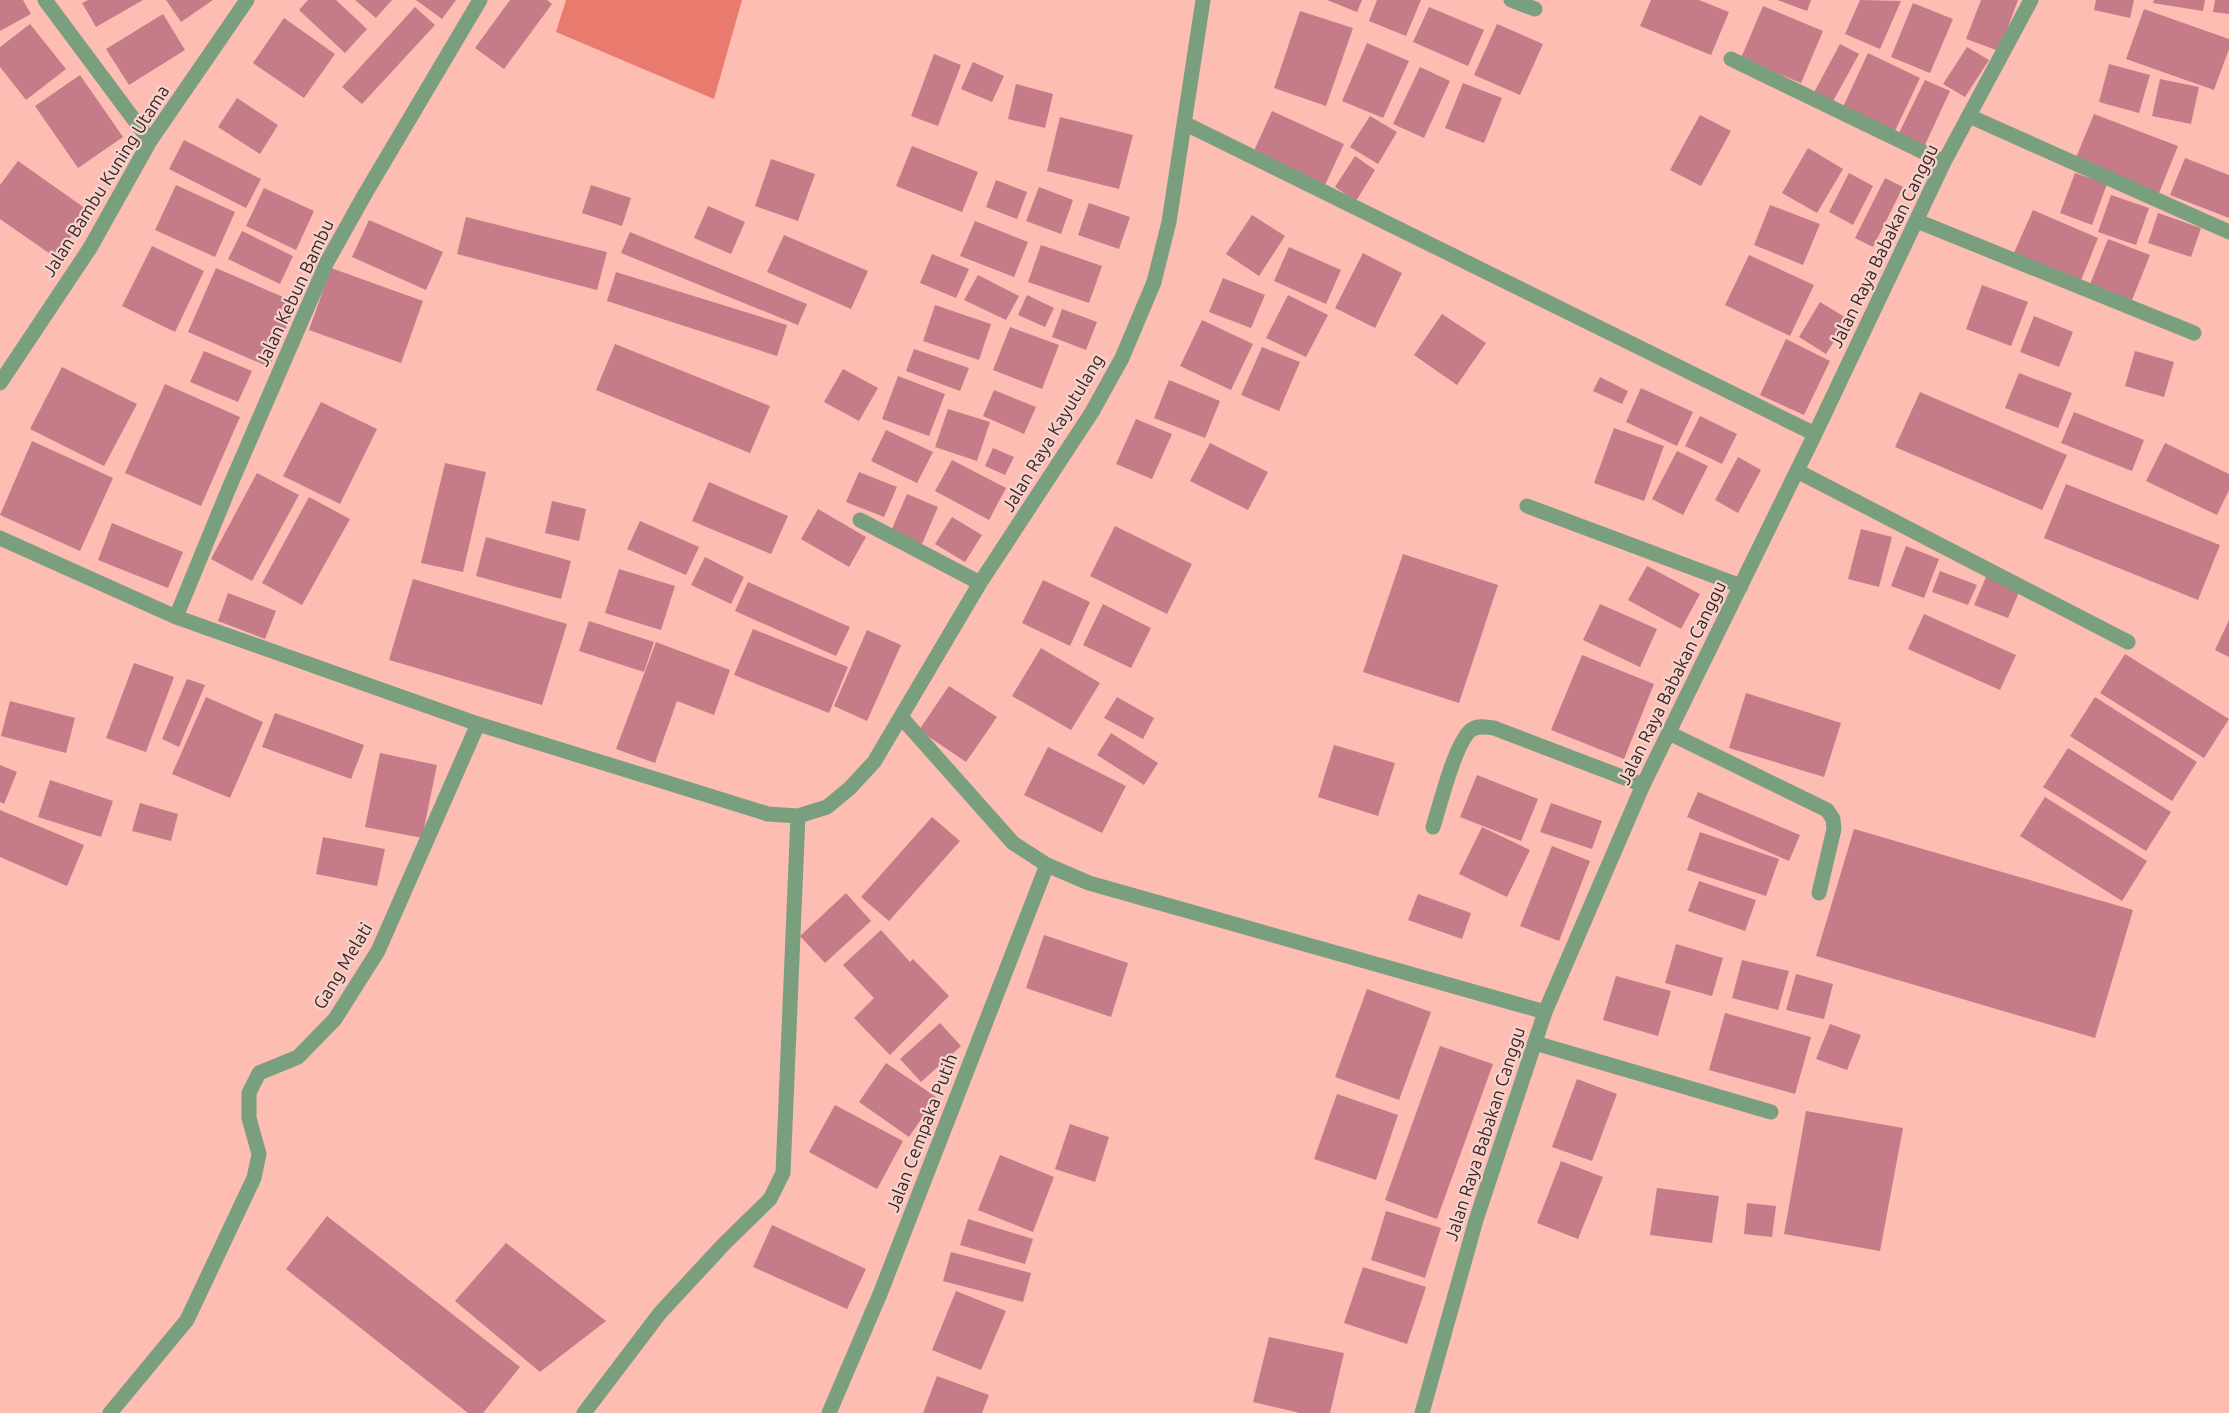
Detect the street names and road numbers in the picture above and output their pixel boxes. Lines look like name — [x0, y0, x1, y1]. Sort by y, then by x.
street label: Jalan Bambu Kuning Utama — [38, 81, 172, 280]
street label: Jalan Raya Babakan Canggu — [1825, 141, 1941, 350]
street label: Jalan Kebun Bambu — [251, 216, 337, 369]
street label: Jalan Raya Kayutulang — [997, 350, 1107, 515]
street label: Jalan Raya Babakan Canggu — [1613, 578, 1729, 787]
street label: Gang Melati — [309, 919, 376, 1012]
street label: Jalan Raya Babakan Canggu — [1440, 1024, 1528, 1243]
street label: Jalan Cempaka Putih — [882, 1051, 961, 1215]

